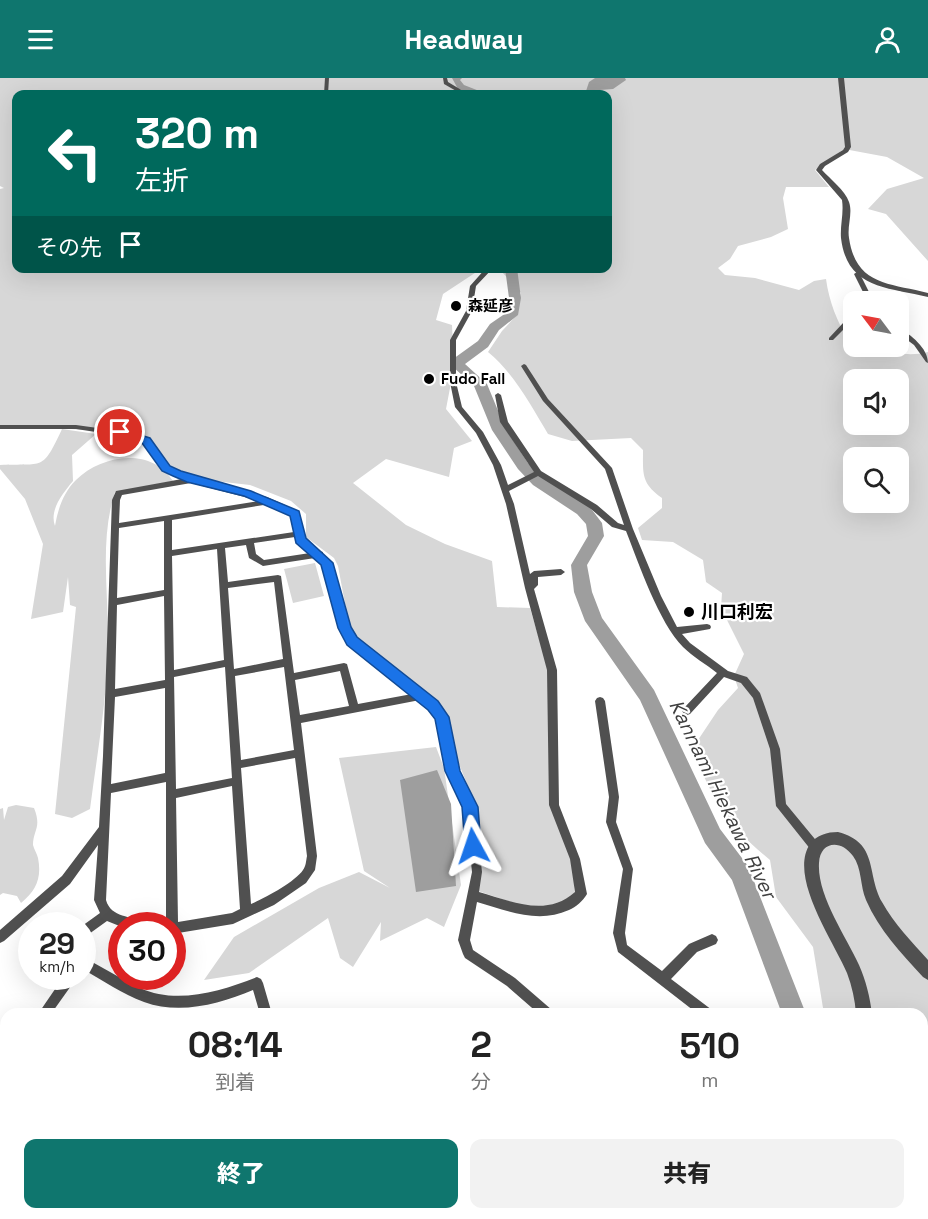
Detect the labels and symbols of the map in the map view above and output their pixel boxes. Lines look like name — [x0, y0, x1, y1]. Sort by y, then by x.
north arrow — [843, 291, 909, 357]
place label: 森延彦 — [468, 296, 513, 315]
marker: 森延彦 — [449, 299, 463, 313]
place label: Fudo Fall — [441, 369, 505, 388]
marker: Fudo Fall — [422, 372, 436, 386]
pin — [94, 406, 145, 457]
place label: 川口利宏 — [701, 600, 773, 623]
marker: 川口利宏 — [682, 605, 696, 619]
water label: Kannami Hiekawa River — [663, 695, 784, 905]
position arrow — [441, 814, 505, 878]
speed limit sign: 30 — [108, 912, 186, 990]

